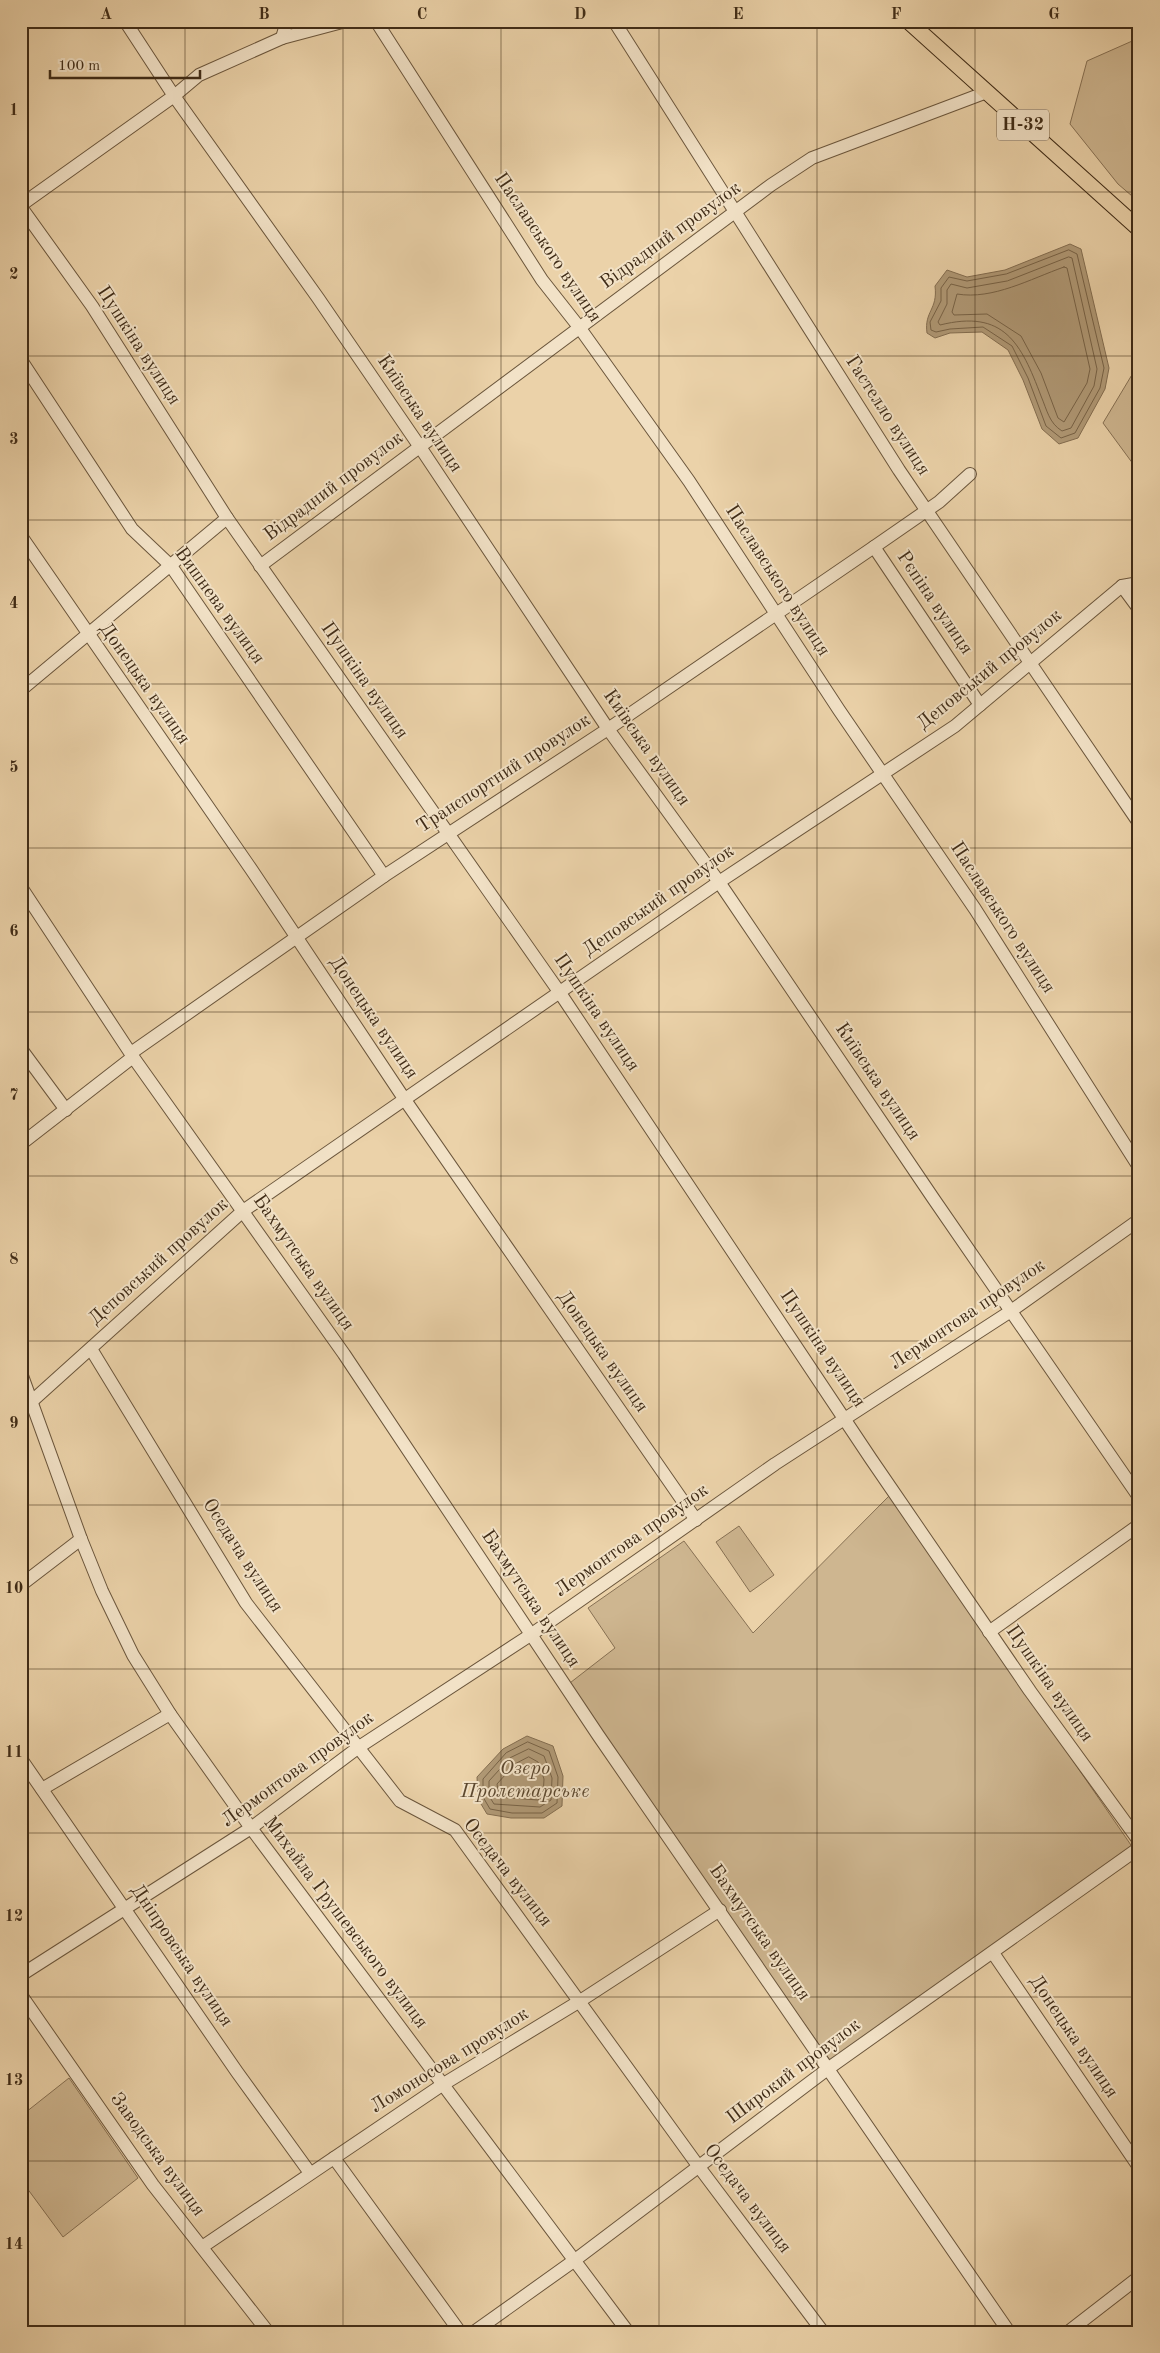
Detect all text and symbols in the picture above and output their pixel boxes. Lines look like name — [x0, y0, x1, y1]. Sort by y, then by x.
text: A — [100, 7, 112, 23]
text: B — [258, 7, 270, 23]
text: C — [417, 7, 427, 23]
text: D — [574, 7, 586, 23]
text: E — [732, 7, 744, 23]
text: F — [891, 7, 902, 23]
text: G — [1048, 7, 1060, 23]
scale bar — [50, 48, 200, 80]
text: 100 m — [58, 59, 100, 74]
text: 1 — [9, 103, 19, 119]
road number: Н-32 — [997, 110, 1049, 140]
street label: Паславського вулиця — [490, 170, 604, 326]
street label: Відрадний провулок — [597, 178, 745, 293]
text: 2 — [9, 267, 19, 283]
street label: Пушкіна вулиця — [93, 283, 183, 409]
street label: Київська вулиця — [373, 352, 465, 476]
street label: Гастелло вулиця — [841, 353, 933, 479]
street label: Відрадний провулок — [261, 428, 407, 545]
text: 3 — [9, 432, 19, 448]
street label: Паславського вулиця — [721, 502, 833, 660]
street label: Вишнева вулиця — [170, 544, 268, 668]
street label: Рєпіна вулиця — [892, 548, 976, 658]
text: 4 — [9, 596, 19, 612]
street label: Деповський провулок — [914, 606, 1066, 734]
street label: Пушкіна вулиця — [317, 619, 411, 743]
street label: Донецька вулиця — [95, 620, 193, 748]
street label: Київська вулиця — [599, 686, 693, 810]
street label: Транспортний провулок — [414, 711, 595, 837]
text: 5 — [9, 760, 19, 776]
street label: Паславського вулиця — [946, 839, 1058, 997]
street label: Деповський провулок — [580, 841, 738, 960]
text: 6 — [9, 924, 19, 940]
street label: Пушкіна вулиця — [550, 951, 642, 1075]
street label: Донецька вулиця — [325, 953, 421, 1083]
street label: Київська вулиця — [831, 1020, 923, 1144]
text: 7 — [9, 1088, 19, 1104]
street label: Бахмутська вулиця — [249, 1191, 357, 1335]
street label: Деповський провулок — [86, 1195, 232, 1329]
text: 8 — [9, 1252, 19, 1268]
street label: Лермонтова провулок — [887, 1256, 1049, 1374]
street label: Пушкіна вулиця — [776, 1287, 868, 1411]
street label: Донецька вулиця — [553, 1288, 651, 1416]
text: 9 — [9, 1416, 19, 1432]
street label: Лермонтова провулок — [552, 1481, 713, 1601]
street label: Оседача вулиця — [198, 1496, 286, 1616]
street label: Бахмутська вулиця — [477, 1527, 583, 1671]
text: 10 — [5, 1581, 23, 1597]
street label: Пушкіна вулиця — [1002, 1622, 1096, 1746]
street label: Лермонтова провулок — [219, 1708, 378, 1831]
text: 11 — [5, 1745, 23, 1761]
water label: Озеро Пролетарське — [460, 1759, 589, 1802]
street label: Михайла Грушевського вулиця — [259, 1814, 431, 2032]
street label: Оседача вулиця — [459, 1815, 555, 1931]
street label: Бахмутська вулиця — [705, 1861, 813, 2005]
street label: Дніпровська вулиця — [126, 1881, 236, 2031]
text: 12 — [5, 1909, 23, 1925]
street label: Донецька вулиця — [1025, 1972, 1121, 2102]
street label: Ломоносова провулок — [368, 2004, 533, 2117]
street label: Широкий провулок — [724, 2015, 865, 2128]
text: 13 — [5, 2073, 23, 2089]
street label: Заводська вулиця — [106, 2090, 208, 2220]
street label: Оседача вулиця — [700, 2141, 794, 2257]
text: 14 — [5, 2237, 23, 2253]

